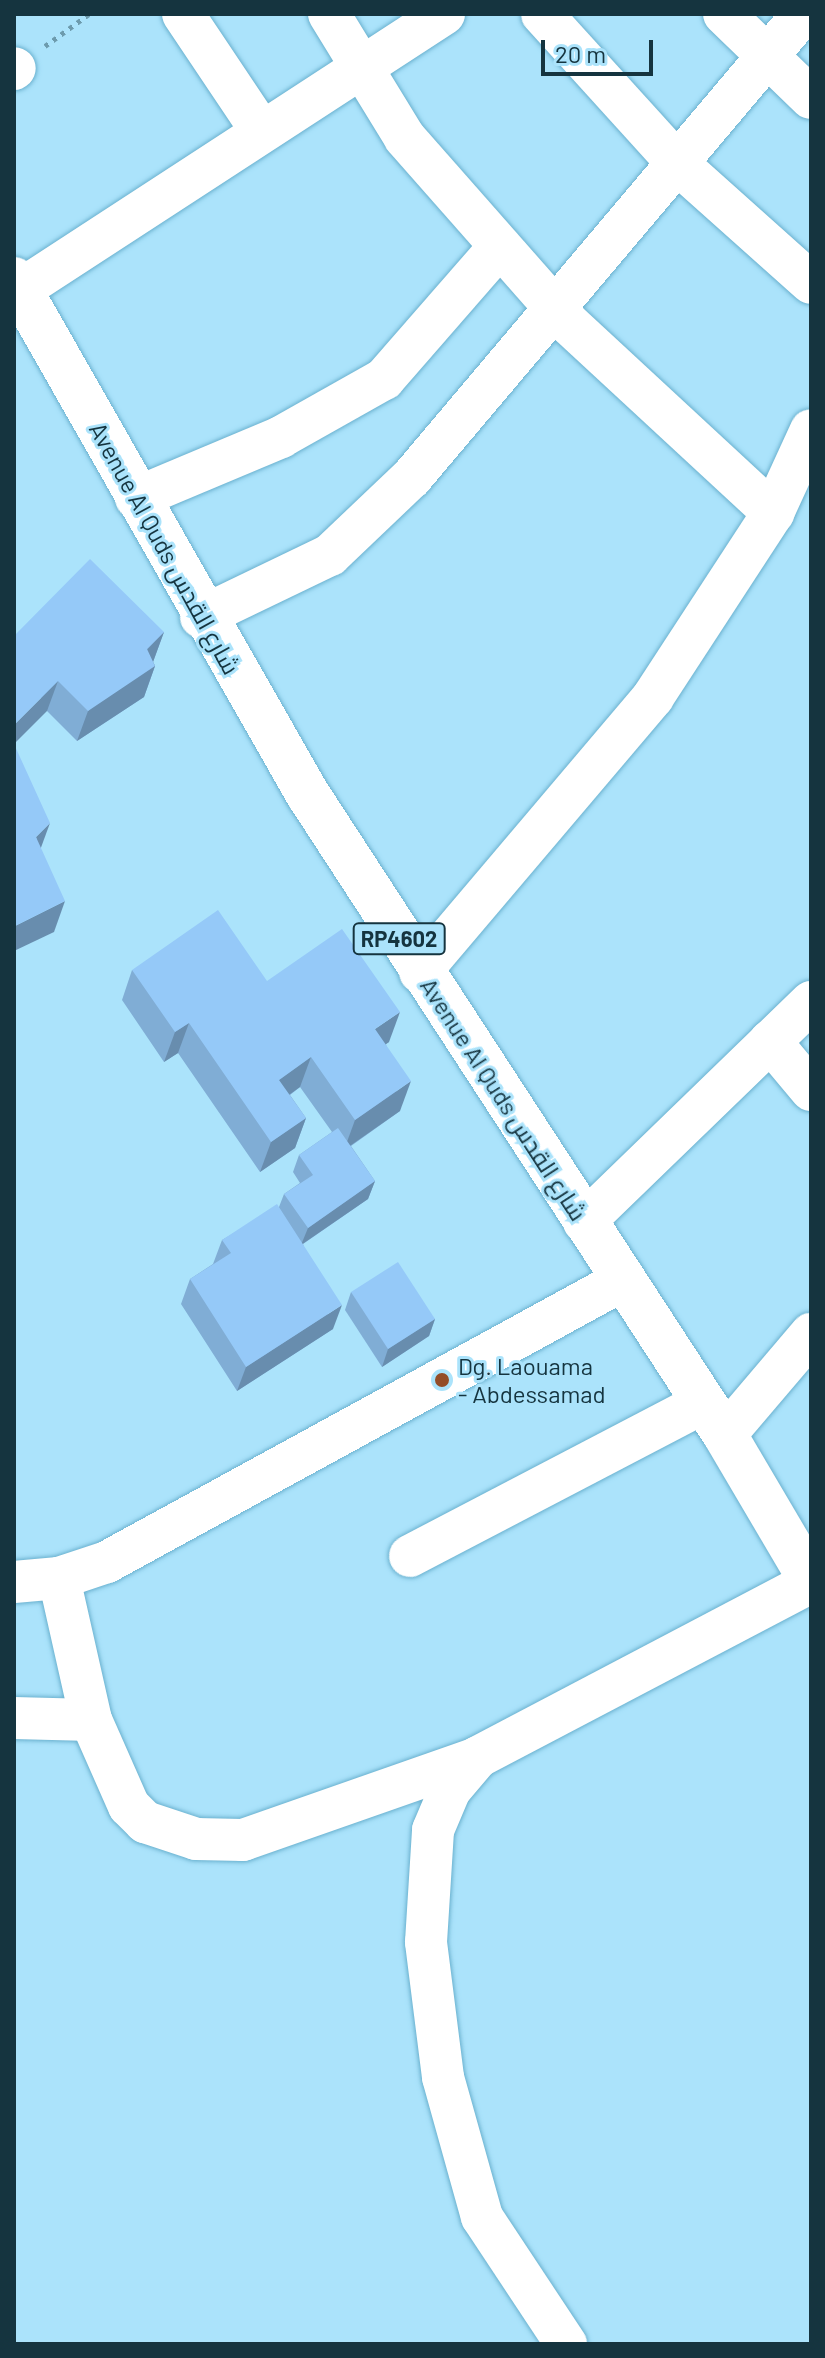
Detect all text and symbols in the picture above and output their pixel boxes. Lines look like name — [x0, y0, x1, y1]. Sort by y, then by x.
scale bar — [545, 24, 657, 74]
text: 20 m — [555, 39, 606, 68]
street label: Avenue Al Quds شارع القدس — [84, 417, 246, 679]
road number: RP4602 — [351, 921, 447, 957]
street label: Avenue Al Quds شارع القدس — [415, 972, 593, 1226]
place label: Dg. Laouama - Abdessamad — [458, 1352, 606, 1408]
marker: Dg. Laouama - Abdessamad — [433, 1371, 451, 1389]

